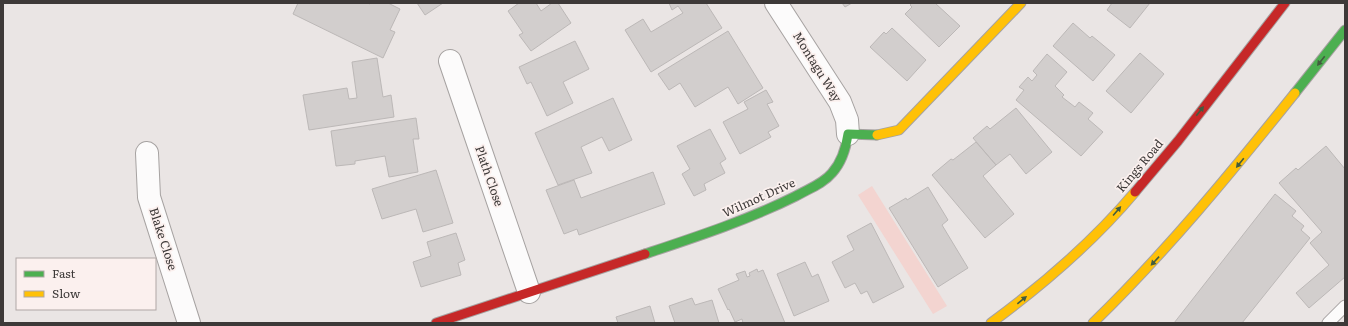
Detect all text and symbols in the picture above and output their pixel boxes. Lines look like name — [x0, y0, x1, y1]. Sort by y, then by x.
street label: Montagu Way — [789, 28, 847, 105]
one-way arrow — [1316, 55, 1325, 66]
one-way arrow — [1196, 106, 1205, 117]
street label: Kings Road — [1112, 134, 1167, 196]
street label: Plath Close — [471, 143, 509, 208]
one-way arrow — [1236, 157, 1244, 168]
street label: Wilmot Drive — [719, 173, 798, 221]
street label: Blake Close — [145, 205, 183, 272]
one-way arrow — [1113, 206, 1122, 217]
one-way arrow — [1150, 256, 1160, 266]
legend — [16, 258, 156, 310]
text: Fast — [52, 264, 76, 282]
text: Slow — [52, 284, 81, 302]
one-way arrow — [1017, 295, 1028, 304]

